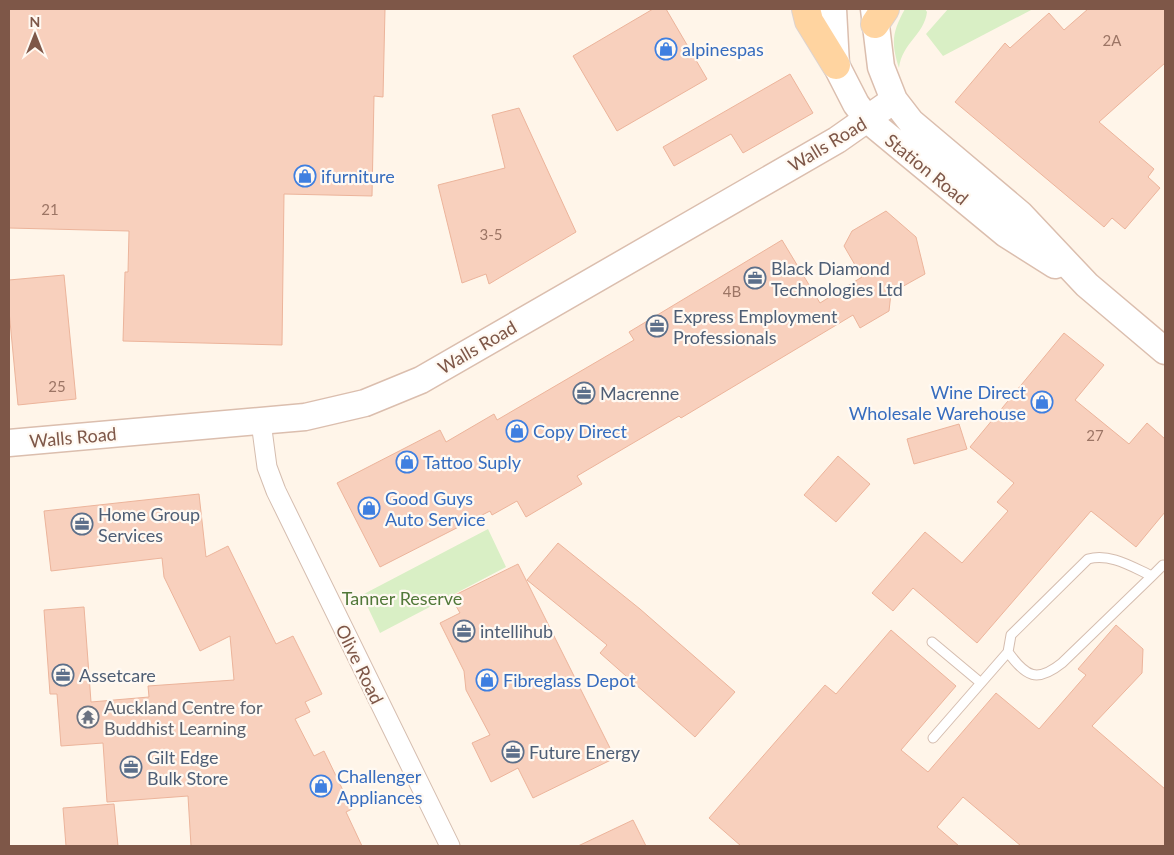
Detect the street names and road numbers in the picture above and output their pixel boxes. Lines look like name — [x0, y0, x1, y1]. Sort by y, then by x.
street label: Walls Road — [784, 112, 870, 176]
street label: Station Road — [881, 129, 973, 209]
street label: Walls Road — [434, 316, 520, 378]
street label: Walls Road — [29, 422, 117, 452]
street label: Olive Road — [331, 621, 389, 707]

